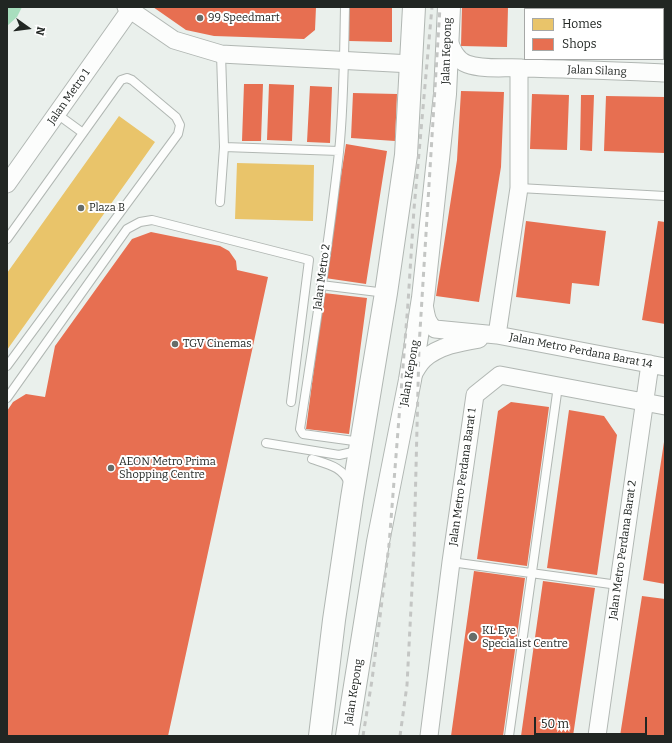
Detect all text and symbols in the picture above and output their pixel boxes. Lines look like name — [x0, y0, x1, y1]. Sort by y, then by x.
north arrow — [8, 8, 48, 48]
legend — [524, 8, 664, 60]
place label: 99 Speedmart — [208, 11, 280, 25]
marker: 99 Speedmart — [195, 13, 205, 23]
street label: Jalan Kepong — [439, 17, 455, 85]
text: Homes — [562, 17, 602, 31]
text: N — [33, 25, 47, 37]
text: Shops — [562, 37, 596, 51]
street label: Jalan Silang — [567, 63, 627, 79]
street label: Jalan Metro 1 — [45, 67, 93, 127]
place label: Plaza B — [89, 201, 125, 215]
marker: Plaza B — [76, 203, 86, 213]
street label: Jalan Metro 2 — [311, 243, 333, 311]
street label: Jalan Metro Perdana Barat 14 — [508, 331, 654, 371]
place label: TGV Cinemas — [183, 337, 251, 351]
marker: TGV Cinemas — [170, 339, 180, 349]
street label: Jalan Kepong — [398, 339, 422, 407]
street label: Jalan Metro Perdana Barat 1 — [447, 407, 479, 547]
place label: AEON Metro Prima Shopping Centre — [119, 455, 216, 481]
marker: AEON Metro Prima Shopping Centre — [106, 463, 116, 473]
street label: Jalan Metro Perdana Barat 2 — [607, 480, 639, 620]
place label: KL Eye Specialist Centre — [482, 624, 568, 650]
marker: KL Eye Specialist Centre — [467, 631, 479, 643]
street label: Jalan Kepong — [342, 658, 366, 726]
scale bar — [536, 709, 649, 735]
text: 50 m — [541, 717, 569, 731]

